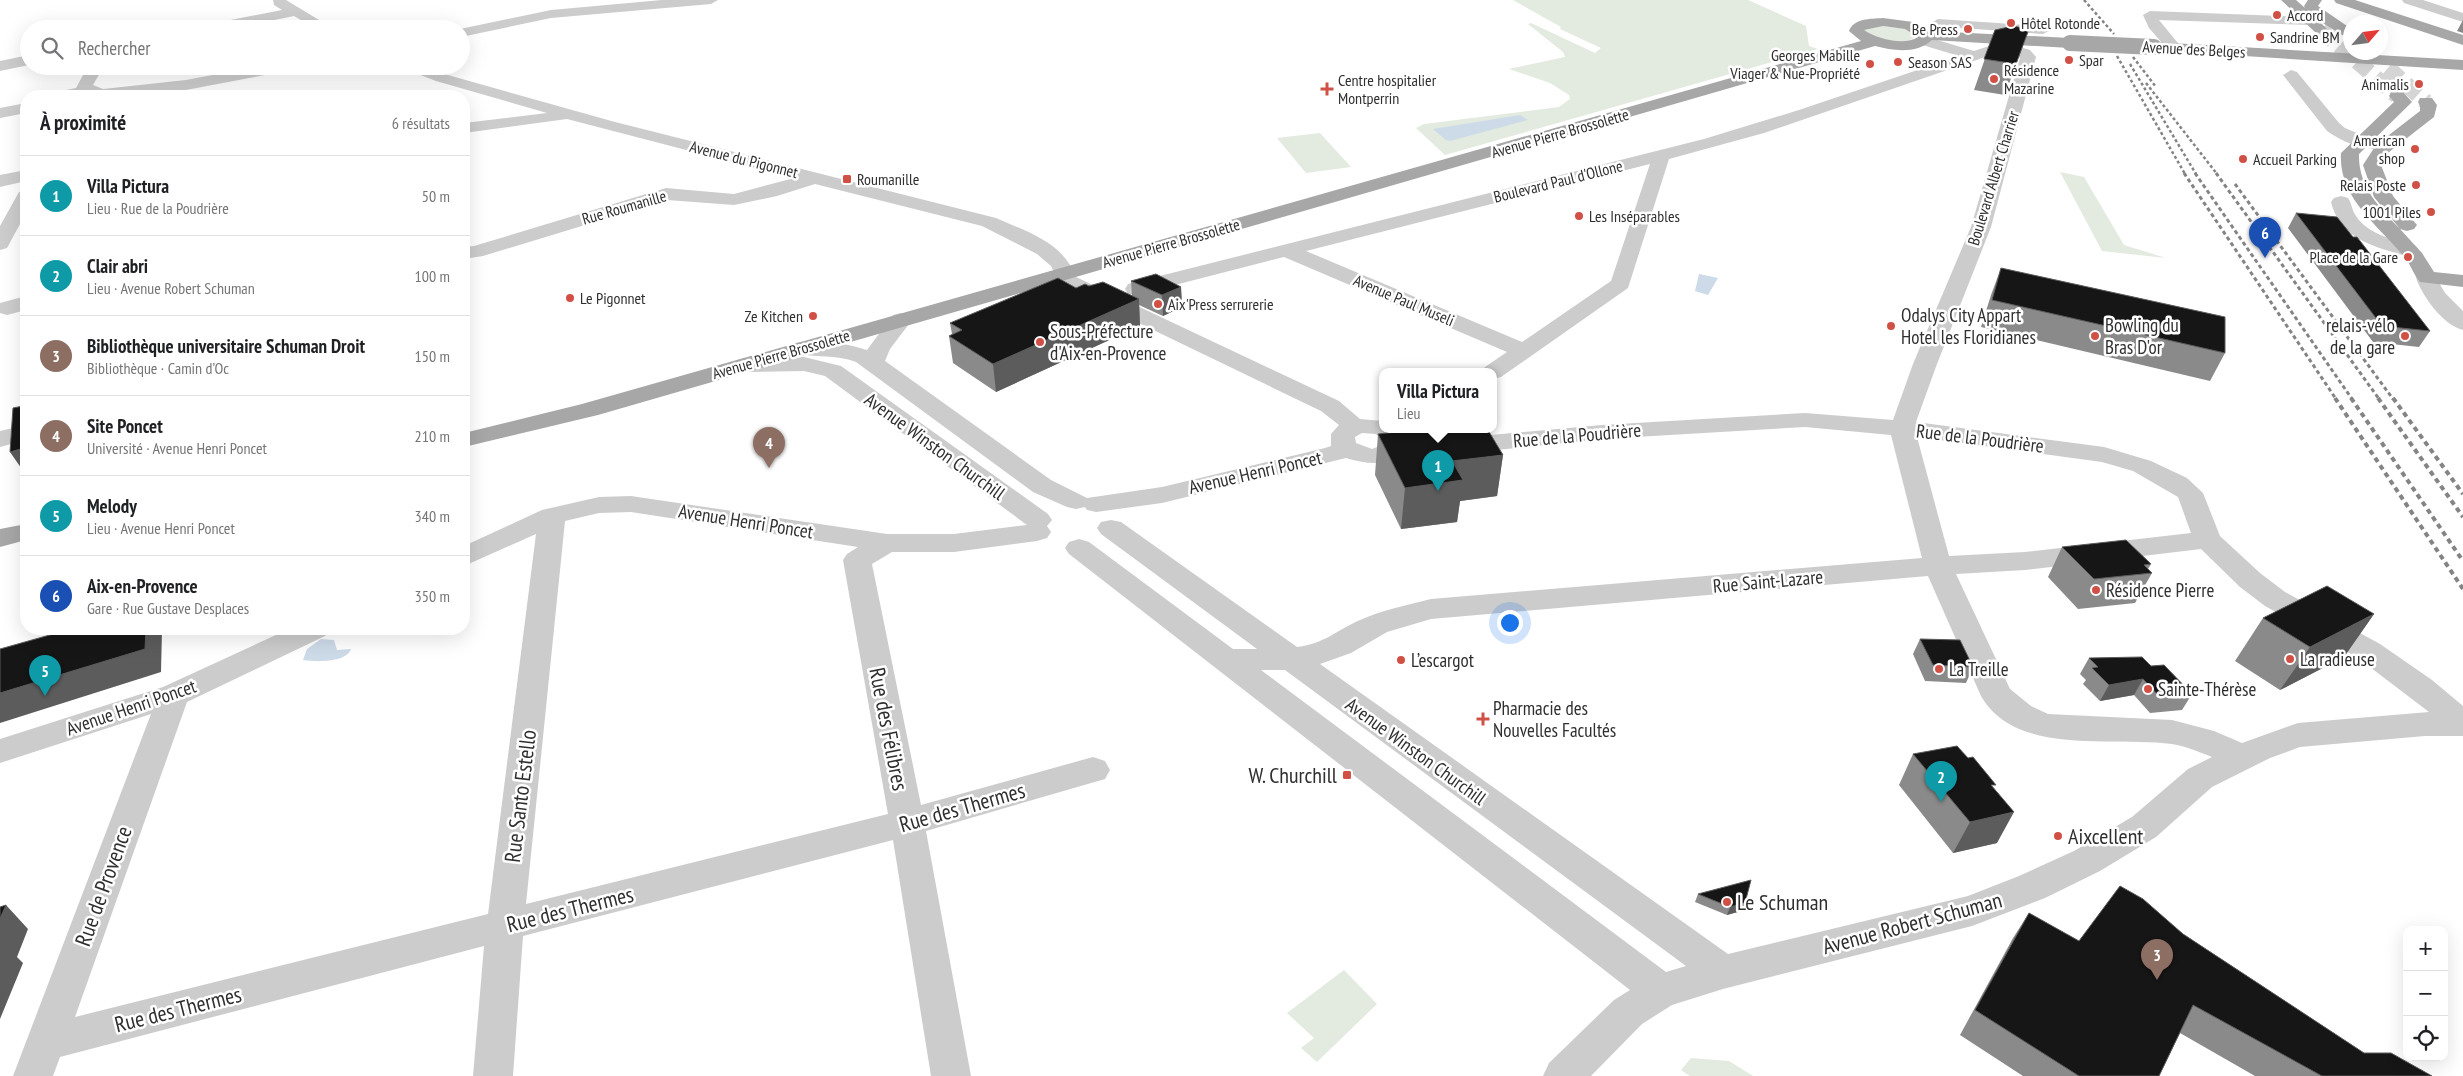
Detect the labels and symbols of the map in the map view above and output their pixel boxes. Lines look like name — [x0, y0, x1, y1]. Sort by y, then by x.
place label: Accord — [2287, 5, 2324, 25]
marker: Accord — [2271, 9, 2283, 21]
place label: Hôtel Rotonde — [2021, 13, 2100, 33]
north arrow — [2343, 15, 2388, 60]
marker: Hôtel Rotonde — [2005, 17, 2017, 29]
place label: Be Press — [1912, 19, 1958, 39]
marker: Be Press — [1962, 23, 1974, 35]
place label: Sandrine BM — [2270, 27, 2340, 47]
marker: Sandrine BM — [2254, 31, 2266, 43]
street label: Avenue des Belges — [2142, 36, 2246, 62]
place label: Georges Mabille Viager & Nue-Propriété — [1729, 45, 1860, 83]
place label: Spar — [2079, 50, 2104, 70]
place label: Season SAS — [1908, 52, 1972, 72]
marker: Spar — [2063, 54, 2075, 66]
marker: Season SAS — [1892, 56, 1904, 68]
marker: Georges Mabille Viager & Nue-Propriété — [1864, 58, 1876, 70]
place label: Résidence Mazarine — [2004, 60, 2059, 98]
place label: Centre hospitalier Montperrin — [1338, 70, 1437, 108]
marker: Résidence Mazarine — [1988, 73, 2000, 85]
place label: Animalis — [2362, 74, 2409, 94]
marker: Animalis — [2413, 78, 2425, 90]
marker: Centre hospitalier Montperrin — [1320, 82, 1334, 96]
street label: Avenue Pierre Brossolette — [1489, 104, 1631, 162]
street label: Boulevard Albert Charrier — [1963, 108, 2023, 248]
place label: American shop — [2353, 130, 2405, 168]
street label: Avenue du Pigonnet — [688, 136, 801, 182]
marker: American shop — [2409, 143, 2421, 155]
place label: Accueil Parking — [2253, 149, 2337, 169]
marker: Accueil Parking — [2237, 153, 2249, 165]
street label: Boulevard Paul d'Ollone — [1491, 155, 1625, 207]
place label: Roumanille — [857, 169, 919, 189]
marker: Roumanille — [841, 173, 853, 185]
place label: Relais Poste — [2340, 175, 2406, 195]
marker: Relais Poste — [2410, 179, 2422, 191]
street label: Rue Roumanille — [579, 185, 669, 229]
place label: 1001 Piles — [2362, 202, 2421, 222]
place label: Les Inséparables — [1589, 206, 1680, 226]
marker: 1001 Piles — [2425, 206, 2437, 218]
marker: Les Inséparables — [1573, 210, 1585, 222]
street label: Avenue Pierre Brossolette — [1100, 214, 1242, 272]
pin: 6 — [2249, 217, 2281, 258]
place label: Place de la Gare — [2310, 247, 2398, 267]
marker: Place de la Gare — [2402, 251, 2414, 263]
street label: Avenue Paul Museli — [1351, 270, 1457, 330]
place label: Le Pigonnet — [580, 288, 646, 308]
marker: Le Pigonnet — [564, 292, 576, 304]
place label: Aix'Press serrurerie — [1168, 294, 1274, 314]
marker: Aix'Press serrurerie — [1152, 298, 1164, 310]
place label: Odalys City Appart Hotel les Floridianes — [1901, 303, 2036, 349]
place label: Ze Kitchen — [745, 306, 803, 326]
marker: Ze Kitchen — [807, 310, 819, 322]
place label: Bowling du Bras D'or — [2105, 313, 2179, 359]
place label: relais-vélo de la gare — [2326, 313, 2395, 359]
place label: Sous-Préfecture d'Aix-en-Provence — [1050, 319, 1167, 365]
marker: Odalys City Appart Hotel les Floridianes — [1885, 320, 1897, 332]
street label: Avenue Pierre Brossolette — [710, 325, 852, 383]
marker: Bowling du Bras D'or — [2089, 330, 2101, 342]
marker: relais-vélo de la gare — [2399, 330, 2411, 342]
marker: Sous-Préfecture d'Aix-en-Provence — [1034, 336, 1046, 348]
street label: Avenue Winston Churchill — [860, 387, 1010, 505]
street label: Rue de la Poudrière — [1512, 417, 1642, 453]
street label: Rue de la Poudrière — [1915, 418, 2045, 458]
pin: 4 — [753, 427, 785, 468]
street label: Avenue Henri Poncet — [1186, 445, 1325, 499]
pin: 1 — [1422, 450, 1454, 491]
street label: Avenue Henri Poncet — [677, 499, 816, 544]
street label: Rue Saint-Lazare — [1712, 564, 1824, 598]
place label: Résidence Pierre — [2106, 578, 2214, 602]
marker: Résidence Pierre — [2090, 584, 2102, 596]
your location — [1497, 610, 1523, 636]
place label: La radieuse — [2300, 647, 2375, 671]
place label: L’escargot — [1411, 648, 1475, 672]
marker: La radieuse — [2284, 653, 2296, 665]
marker: L’escargot — [1395, 654, 1407, 666]
pin: 5 — [29, 655, 61, 696]
place label: La Treille — [1949, 657, 2009, 681]
marker: La Treille — [1933, 663, 1945, 675]
street label: Rue des Félibres — [863, 665, 915, 793]
street label: Avenue Henri Poncet — [63, 673, 200, 740]
place label: Sainte-Thérèse — [2158, 677, 2256, 701]
marker: Sainte-Thérèse — [2142, 683, 2154, 695]
street label: Avenue Winston Churchill — [1341, 692, 1491, 810]
place label: Pharmacie des Nouvelles Facultés — [1493, 696, 1616, 742]
marker: Pharmacie des Nouvelles Facultés — [1477, 713, 1489, 725]
street label: Rue Santo Estello — [498, 728, 542, 864]
place label: W. Churchill — [1249, 761, 1338, 789]
pin: 2 — [1925, 761, 1957, 802]
marker: W. Churchill — [1341, 769, 1353, 781]
street label: Rue des Thermes — [896, 776, 1028, 838]
street label: Rue de Provence — [68, 822, 138, 950]
place label: Aixcellent — [2068, 822, 2143, 850]
marker: Aixcellent — [2052, 830, 2064, 842]
street label: Rue des Thermes — [504, 880, 636, 938]
street label: Avenue Robert Schuman — [1819, 886, 2005, 960]
place label: Le Schuman — [1737, 888, 1828, 916]
marker: Le Schuman — [1721, 896, 1733, 908]
pin: 3 — [2141, 939, 2173, 980]
street label: Rue des Thermes — [112, 980, 244, 1038]

